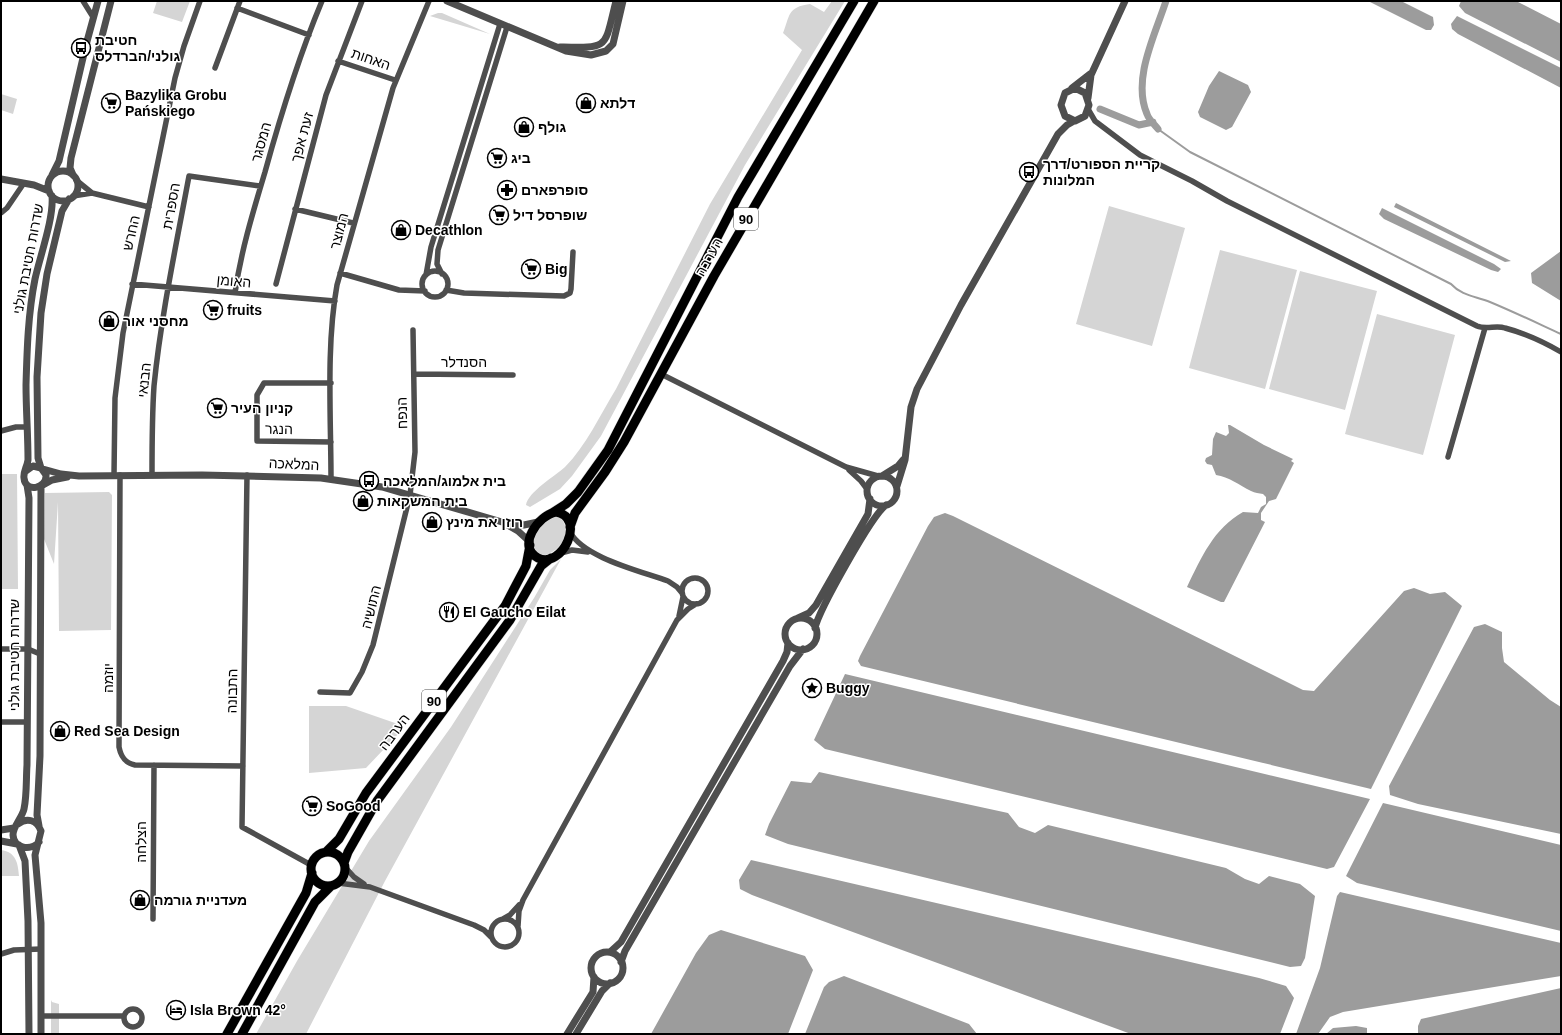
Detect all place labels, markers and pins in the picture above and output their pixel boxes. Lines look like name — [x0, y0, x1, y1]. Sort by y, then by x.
place label: חטיבת גולני/הברדלס — [95, 32, 181, 64]
bus stop icon: חטיבת גולני/הברדלס — [70, 37, 92, 59]
place label: Bazylika Grobu Pańskiego — [125, 87, 227, 119]
supermarket icon: Bazylika Grobu Pańskiego — [100, 92, 122, 114]
shop icon: דלתא — [575, 92, 597, 114]
place label: דלתא — [600, 95, 635, 111]
shop icon: גולף — [513, 116, 535, 138]
place label: גולף — [538, 119, 566, 135]
supermarket icon: ביג — [486, 147, 508, 169]
place label: ביג — [511, 150, 531, 166]
place label: קריית הספורט/דרך המלונות — [1043, 156, 1160, 188]
bus stop icon: קריית הספורט/דרך המלונות — [1018, 161, 1040, 183]
pharmacy icon: סופרפארם — [496, 179, 518, 201]
place label: סופרפארם — [521, 182, 588, 198]
supermarket icon: שופרסל דיל — [488, 204, 510, 226]
place label: שופרסל דיל — [513, 207, 587, 223]
shop icon: Decathlon — [390, 219, 412, 241]
place label: Decathlon — [415, 222, 483, 238]
supermarket icon: Big — [520, 258, 542, 280]
place label: Big — [545, 261, 568, 277]
supermarket icon: fruits — [202, 299, 224, 321]
place label: fruits — [227, 302, 262, 318]
shop icon: מחסני אור — [98, 310, 120, 332]
place label: מחסני אור — [123, 313, 189, 329]
supermarket icon: קניון העיר — [206, 397, 228, 419]
place label: קניון העיר — [231, 400, 293, 416]
bus stop icon: בית אלמוג/המלאכה — [358, 470, 380, 492]
place label: בית אלמוג/המלאכה — [383, 473, 506, 489]
shop icon: בית המשקאות — [352, 490, 374, 512]
place label: בית המשקאות — [377, 493, 468, 509]
shop icon: רוזן את מינץ — [421, 511, 443, 533]
place label: רוזן את מינץ — [446, 514, 523, 530]
restaurant icon: El Gaucho Eilat — [438, 601, 460, 623]
place label: El Gaucho Eilat — [463, 604, 566, 620]
place icon: Buggy — [801, 677, 823, 699]
place label: Buggy — [826, 680, 870, 696]
shop icon: Red Sea Design — [49, 720, 71, 742]
place label: Red Sea Design — [74, 723, 180, 739]
supermarket icon: SoGood — [301, 795, 323, 817]
place label: SoGood — [326, 798, 380, 814]
shop icon: מעדניית גורמה — [129, 889, 151, 911]
place label: מעדניית גורמה — [154, 892, 247, 908]
hotel icon: Isla Brown 42° — [165, 999, 187, 1021]
place label: Isla Brown 42° — [190, 1002, 286, 1018]

